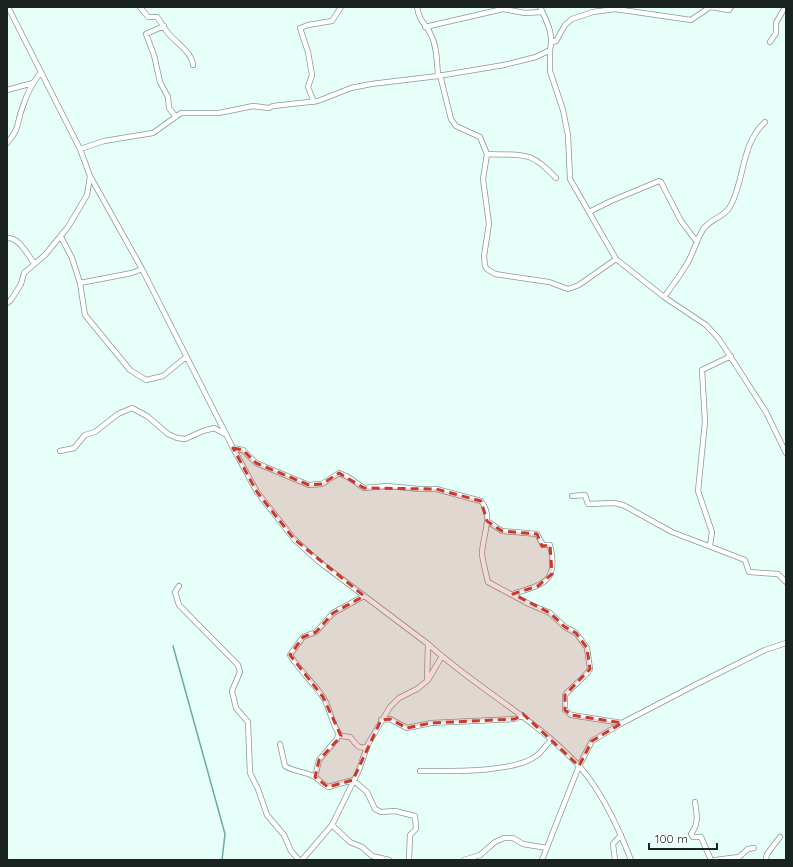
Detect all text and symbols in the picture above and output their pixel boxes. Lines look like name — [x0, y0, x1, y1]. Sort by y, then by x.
scale bar — [649, 825, 717, 851]
text: 100 m — [655, 831, 688, 846]

